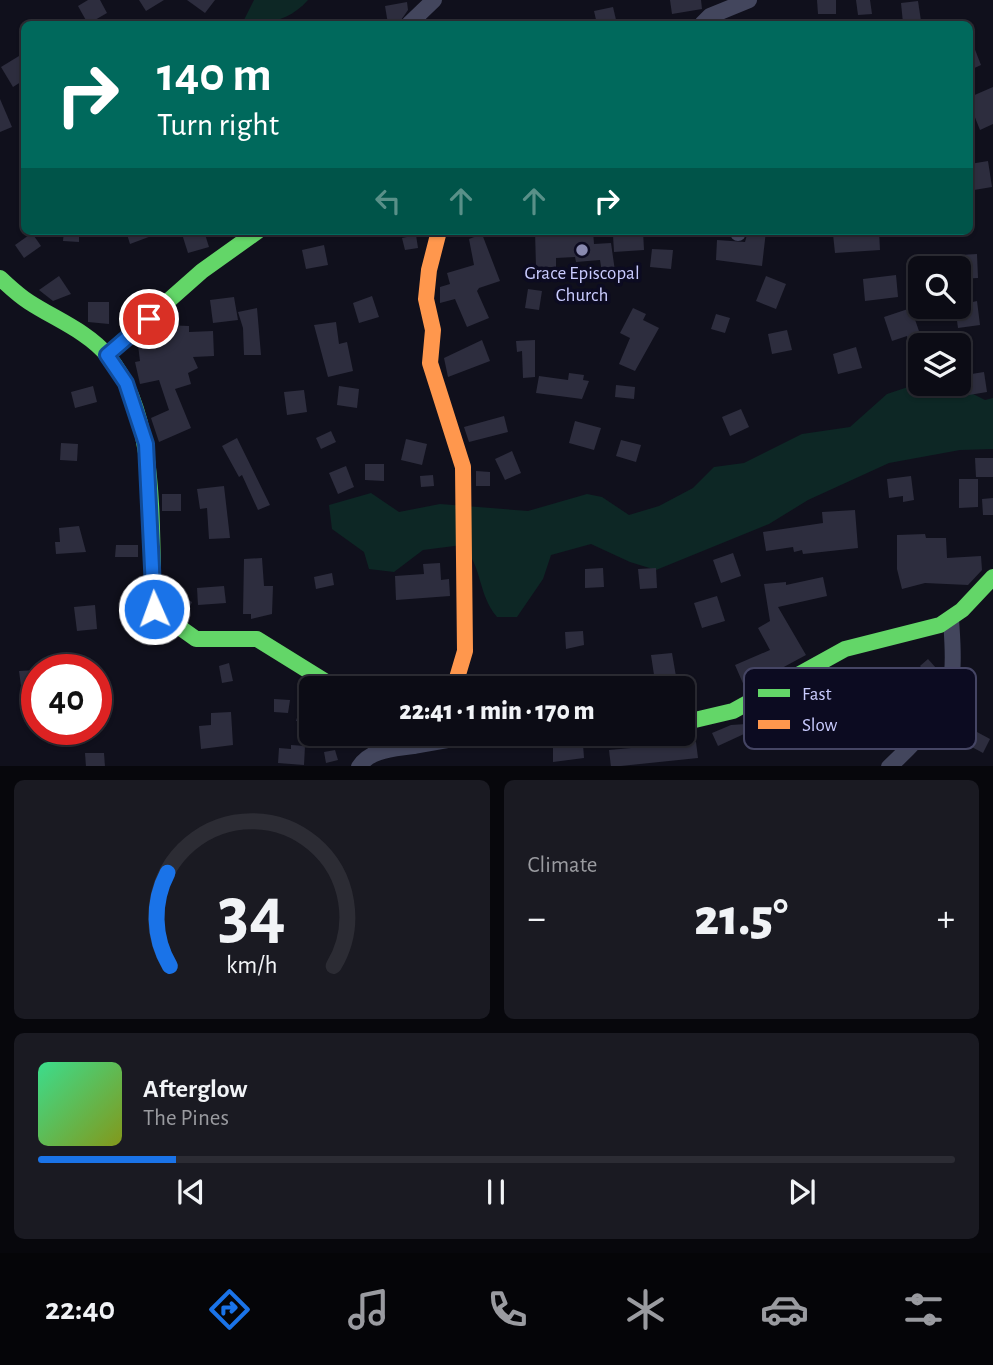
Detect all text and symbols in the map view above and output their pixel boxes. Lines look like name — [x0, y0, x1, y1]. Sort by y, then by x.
icon: right — [42, 49, 133, 140]
text: 140 m — [157, 51, 272, 100]
text: Turn right — [157, 109, 279, 141]
icon: left — [369, 182, 407, 220]
icon: ahead — [442, 182, 480, 220]
icon: ahead — [515, 182, 553, 220]
icon: right — [588, 182, 626, 220]
marker: Grace Episcopal Church — [574, 242, 590, 258]
map controls — [908, 256, 971, 396]
button: search — [908, 256, 971, 319]
place label: Grace Episcopal Church — [524, 264, 640, 305]
pin — [119, 289, 179, 349]
icon: arrive — [130, 300, 168, 338]
button: layers — [908, 333, 971, 396]
position arrow — [117, 572, 191, 646]
speed limit sign: 40 — [21, 654, 112, 745]
legend — [744, 668, 976, 749]
text: Fast — [802, 685, 832, 704]
text: 22:41 · 1 min · 170 m — [399, 698, 595, 724]
text: Slow — [802, 716, 838, 735]
text: Climate — [528, 854, 597, 877]
text: 34 — [218, 878, 286, 951]
text: 21.5° — [694, 892, 788, 944]
text: − — [528, 900, 546, 938]
text: + — [937, 900, 955, 938]
text: km/h — [226, 952, 278, 977]
text: Afterglow — [143, 1076, 247, 1102]
text: The Pines — [143, 1107, 229, 1130]
icon: previous — [172, 1173, 210, 1211]
icon: pause — [477, 1173, 515, 1211]
icon: next — [783, 1173, 821, 1211]
icon: directions — [205, 1285, 254, 1334]
icon: music — [344, 1285, 393, 1334]
icon: phone — [483, 1285, 532, 1334]
icon: climate — [621, 1285, 670, 1334]
icon: car — [760, 1285, 809, 1334]
icon: filters — [899, 1285, 948, 1334]
text: 22:40 — [45, 1293, 115, 1325]

